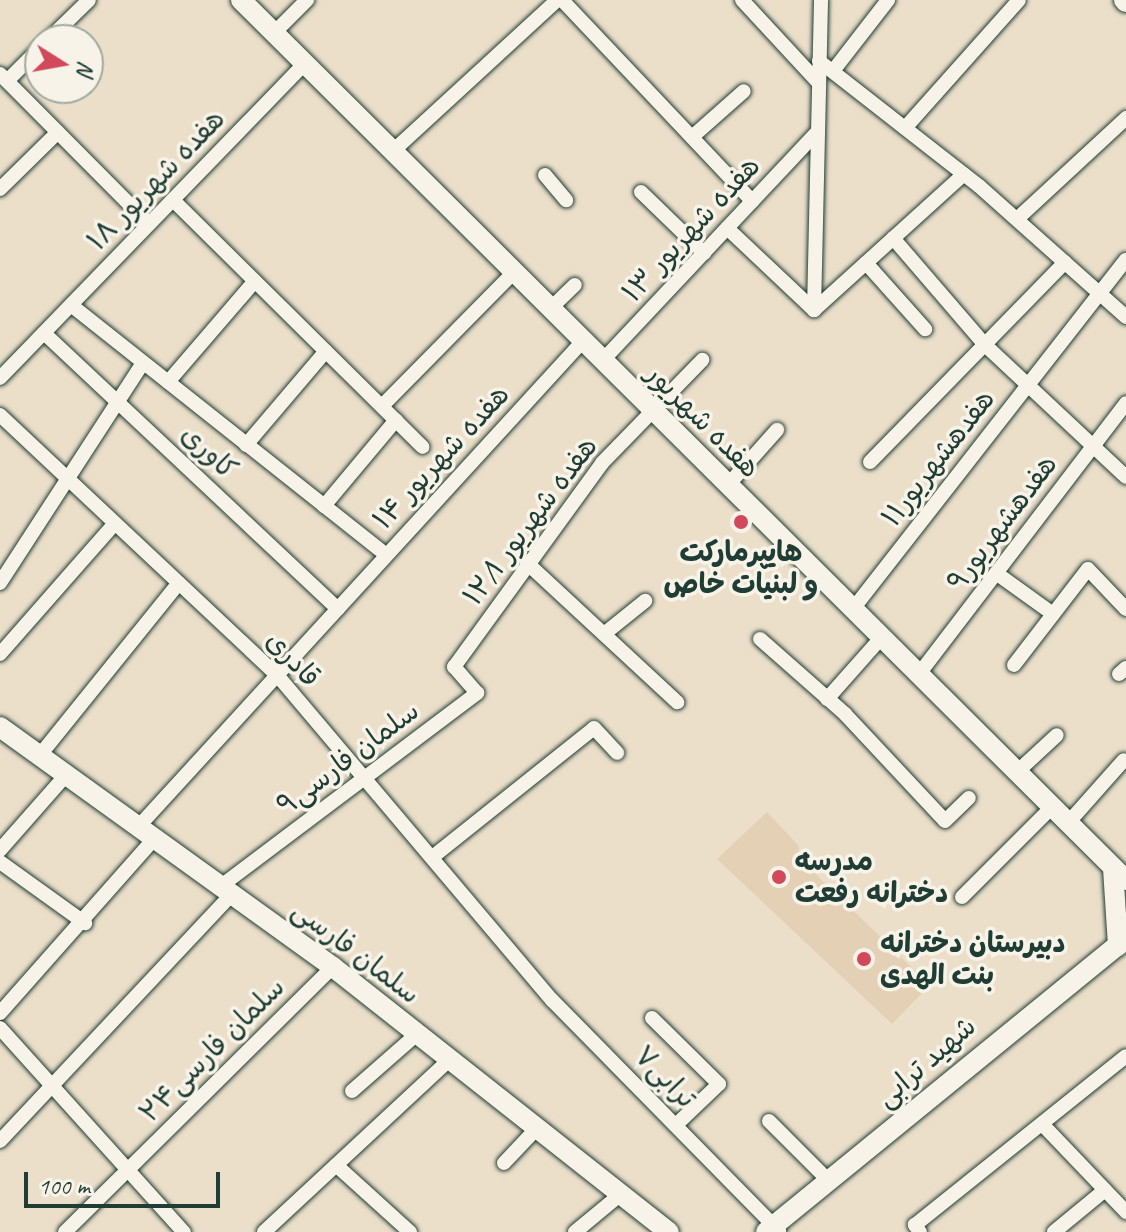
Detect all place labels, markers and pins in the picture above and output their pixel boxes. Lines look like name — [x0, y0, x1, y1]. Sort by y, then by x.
marker: هایپرمارکت و لبنیات خاص — [732, 513, 750, 531]
place label: هایپرمارکت و لبنیات خاص — [664, 535, 818, 601]
place label: مدرسه دخترانه رفعت — [795, 844, 948, 910]
marker: مدرسه دخترانه رفعت — [770, 868, 788, 886]
place label: دبیرستان دخترانه بنت الهدی — [880, 926, 1066, 992]
marker: دبیرستان دخترانه بنت الهدی — [855, 950, 873, 968]

